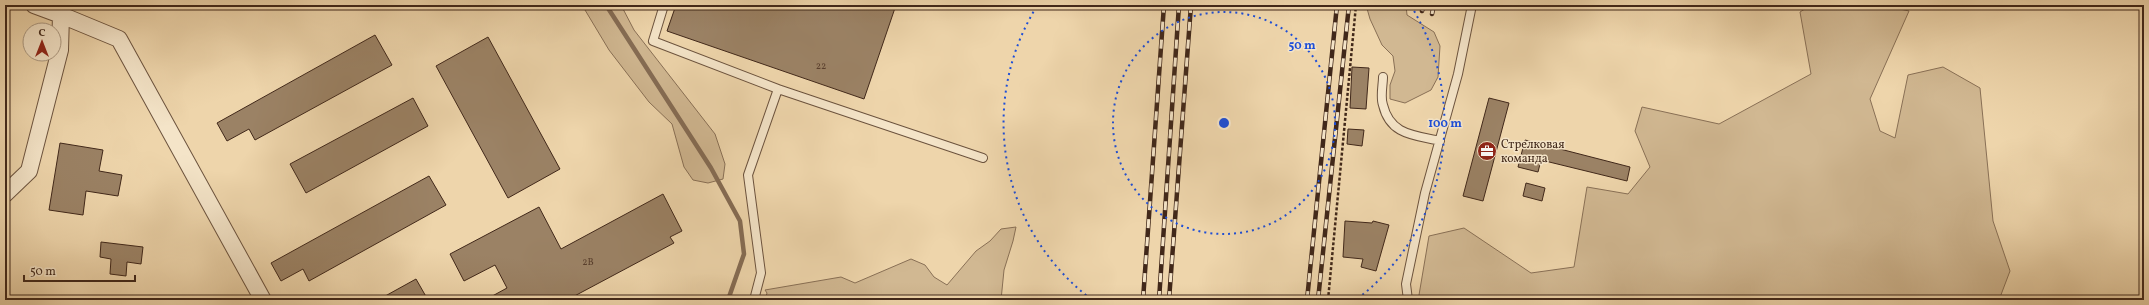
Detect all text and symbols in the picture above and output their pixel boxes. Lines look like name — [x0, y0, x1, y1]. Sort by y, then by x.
north arrow — [22, 22, 62, 62]
text: С — [38, 26, 46, 41]
text: 50 m — [1288, 38, 1316, 54]
house number: 22 — [816, 59, 826, 73]
centre of rings — [1217, 116, 1231, 130]
text: 100 m — [1428, 116, 1462, 132]
place label: Стрелковая команда — [1501, 137, 1564, 167]
office icon: Стрелковая команда — [1476, 140, 1498, 162]
house number: 2В — [582, 255, 594, 269]
scale bar — [24, 257, 135, 283]
text: 50 m — [30, 264, 56, 280]

